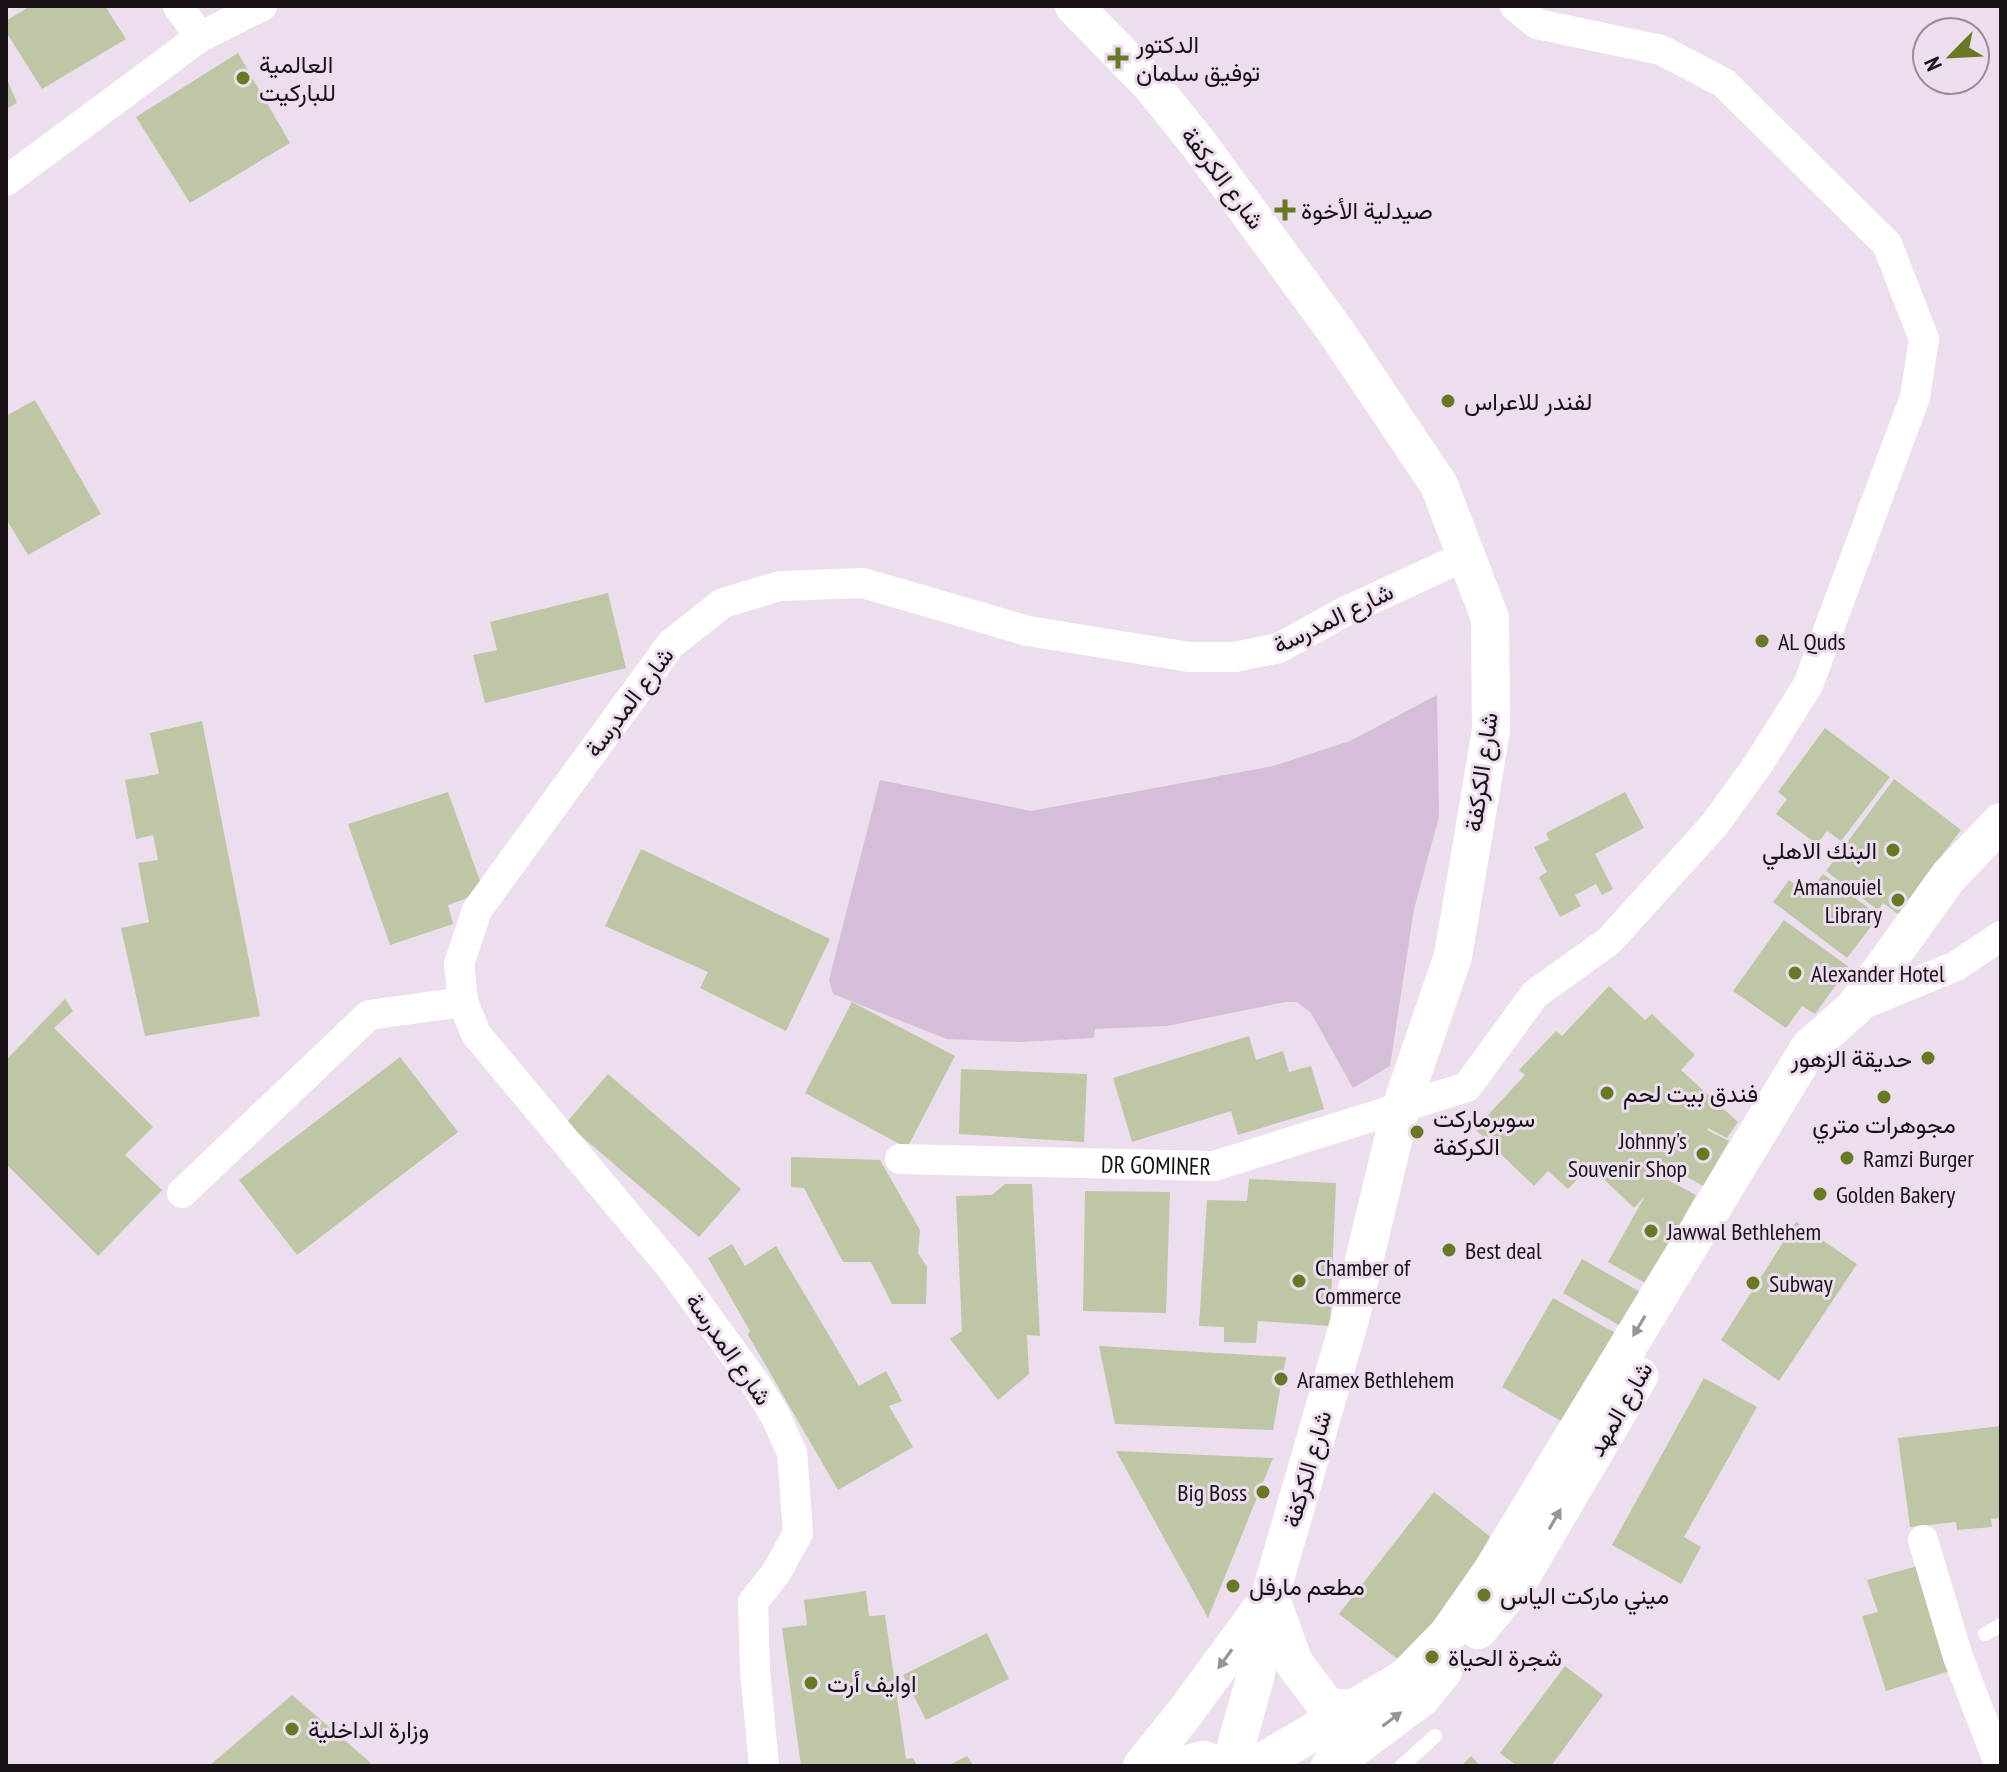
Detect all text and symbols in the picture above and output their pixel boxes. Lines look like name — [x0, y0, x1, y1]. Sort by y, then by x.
north arrow — [1911, 16, 1991, 96]
place label: الدكتور توفيق سلمان — [1135, 29, 1260, 88]
marker: الدكتور توفيق سلمان — [1107, 47, 1129, 69]
place label: العالمية للباركيت — [259, 49, 336, 108]
text: N — [1918, 53, 1948, 75]
marker: العالمية للباركيت — [234, 69, 252, 87]
street label: شارع الكركفة — [1174, 121, 1272, 236]
place label: صيدلية الأخوة — [1301, 195, 1433, 226]
marker: صيدلية الأخوة — [1276, 201, 1294, 219]
place label: لفندر للاعراس — [1464, 386, 1592, 417]
marker: لفندر للاعراس — [1439, 392, 1457, 410]
street label: شارع المدرسة — [1268, 576, 1399, 661]
place label: AL Quds — [1778, 626, 1846, 657]
marker: AL Quds — [1753, 632, 1771, 650]
street label: شارع المدرسة — [577, 641, 681, 764]
street label: شارع الكركفة — [1457, 710, 1506, 834]
place label: البنك الاهلي — [1762, 835, 1877, 870]
marker: البنك الاهلي — [1884, 841, 1902, 859]
place label: Amanouiel Library — [1793, 871, 1882, 930]
marker: Amanouiel Library — [1889, 891, 1907, 909]
place label: Alexander Hotel — [1811, 958, 1945, 989]
marker: Alexander Hotel — [1786, 964, 1804, 982]
place label: حديقة الزهور — [1790, 1043, 1912, 1074]
marker: حديقة الزهور — [1919, 1049, 1937, 1067]
place label: فندق بيت لحم — [1623, 1078, 1758, 1110]
marker: فندق بيت لحم — [1598, 1084, 1616, 1102]
marker: مجوهرات متري — [1875, 1088, 1893, 1106]
place label: سوبرماركت الكركفة — [1433, 1103, 1535, 1162]
place label: مجوهرات متري — [1812, 1109, 1956, 1144]
marker: سوبرماركت الكركفة — [1408, 1123, 1426, 1141]
place label: Johnny's Souvenir Shop — [1568, 1125, 1687, 1184]
place label: Ramzi Burger — [1863, 1143, 1974, 1174]
marker: Johnny's Souvenir Shop — [1694, 1145, 1712, 1163]
street label: DR GOMINER — [1101, 1148, 1211, 1181]
marker: Ramzi Burger — [1838, 1149, 1856, 1167]
place label: Golden Bakery — [1836, 1179, 1955, 1210]
marker: Golden Bakery — [1811, 1185, 1829, 1203]
place label: Jawwal Bethlehem — [1666, 1216, 1821, 1247]
marker: Jawwal Bethlehem — [1642, 1222, 1660, 1240]
place label: Best deal — [1465, 1235, 1542, 1266]
marker: Best deal — [1440, 1241, 1458, 1259]
place label: Chamber of Commerce — [1315, 1252, 1411, 1311]
place label: Subway — [1769, 1268, 1833, 1299]
marker: Chamber of Commerce — [1290, 1272, 1308, 1290]
marker: Subway — [1744, 1274, 1762, 1292]
street label: شارع المدرسة — [678, 1287, 779, 1412]
one-way arrow — [1632, 1315, 1646, 1337]
street label: شارع المهد — [1580, 1356, 1660, 1462]
place label: Aramex Bethlehem — [1297, 1364, 1454, 1395]
marker: Aramex Bethlehem — [1272, 1370, 1290, 1388]
street label: شارع الكركفة — [1276, 1407, 1339, 1531]
place label: Big Boss — [1177, 1477, 1247, 1508]
marker: Big Boss — [1254, 1483, 1272, 1501]
one-way arrow — [1548, 1508, 1562, 1530]
place label: مطعم مارفل — [1249, 1571, 1365, 1603]
marker: مطعم مارفل — [1224, 1577, 1242, 1595]
place label: ميني ماركت الياس — [1500, 1580, 1669, 1615]
marker: ميني ماركت الياس — [1475, 1586, 1493, 1604]
place label: شجرة الحياة — [1448, 1642, 1562, 1673]
marker: شجرة الحياة — [1423, 1648, 1441, 1666]
one-way arrow — [1218, 1649, 1233, 1670]
place label: اوايف أرت — [827, 1668, 917, 1699]
marker: اوايف أرت — [802, 1674, 820, 1692]
one-way arrow — [1382, 1712, 1403, 1727]
place label: وزارة الداخلية — [308, 1714, 429, 1745]
marker: وزارة الداخلية — [283, 1720, 301, 1738]

